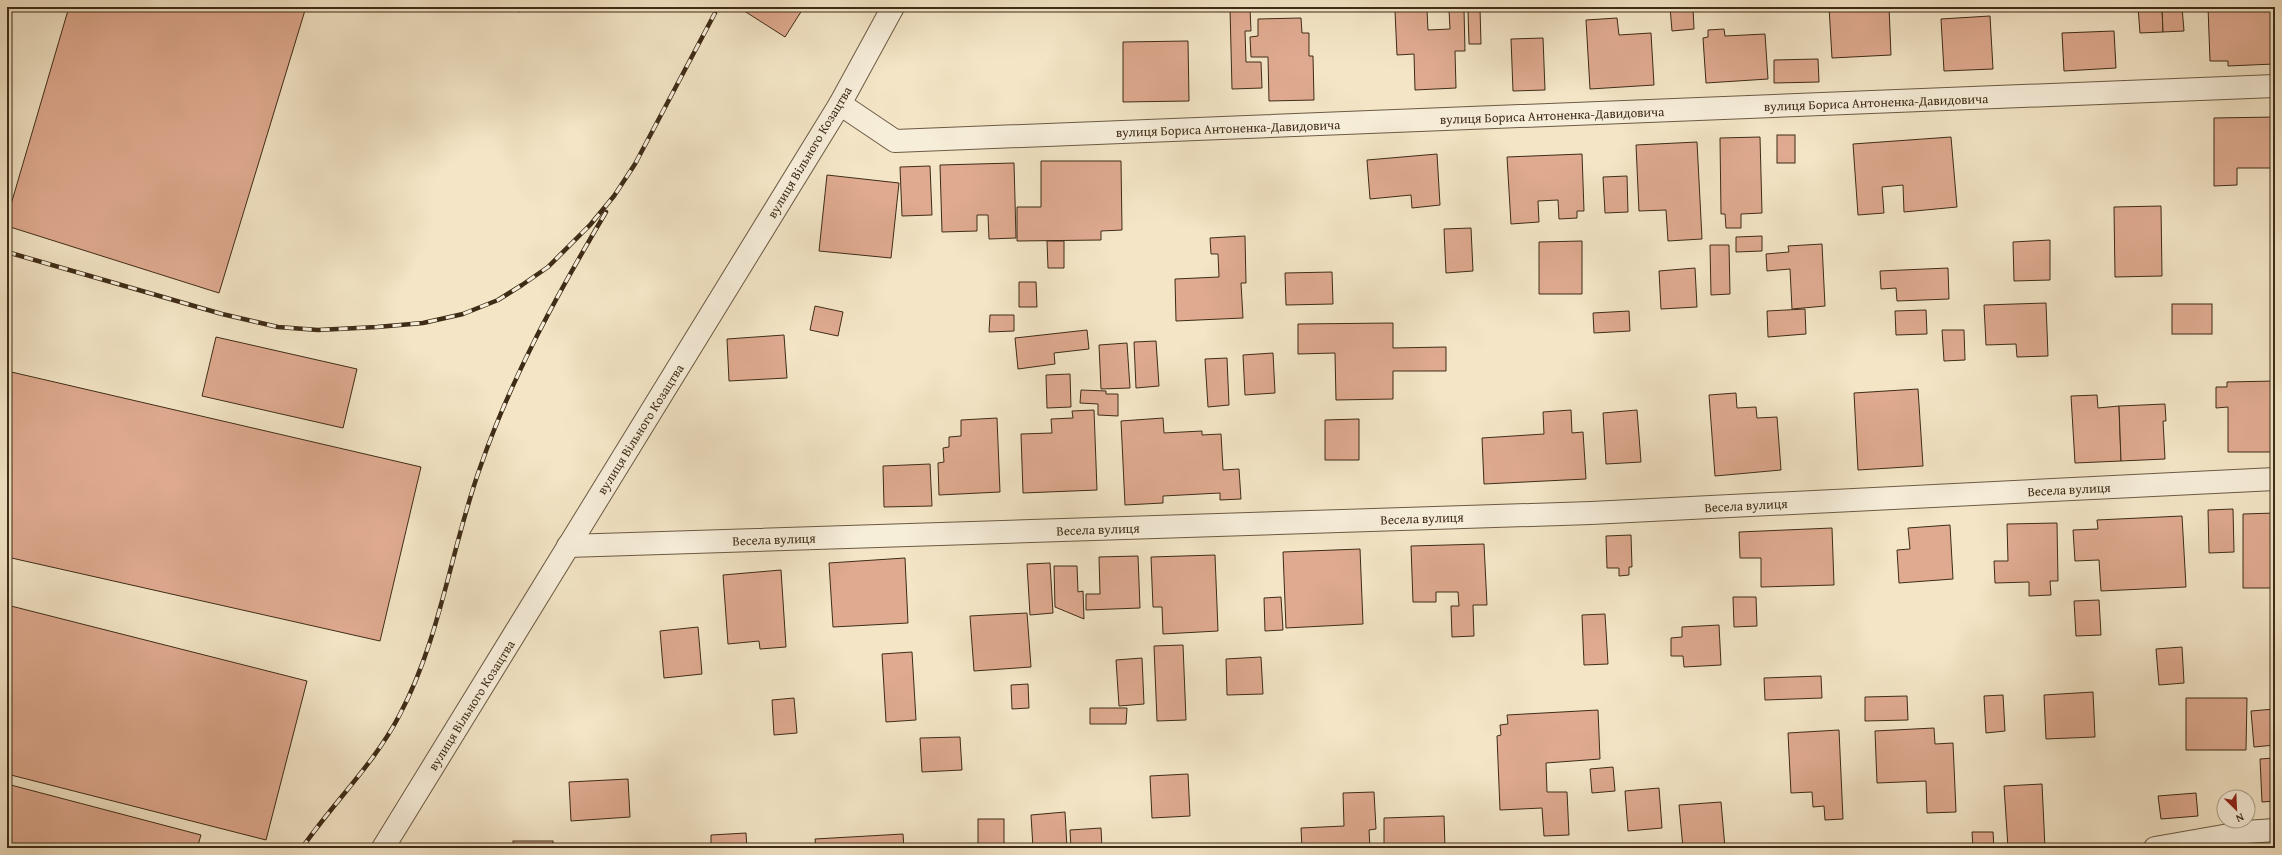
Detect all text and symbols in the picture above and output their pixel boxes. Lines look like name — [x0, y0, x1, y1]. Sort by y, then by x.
street label: вулиця Вільного Козацтва — [762, 82, 857, 222]
street label: вулиця Бориса Антоненка-Давидовича — [1763, 89, 1989, 116]
street label: вулиця Бориса Антоненка-Давидовича — [1439, 102, 1665, 129]
street label: вулиця Бориса Антоненка-Давидовича — [1115, 115, 1341, 142]
street label: вулиця Вільного Козацтва — [592, 360, 689, 498]
street label: Весела вулиця — [2027, 478, 2112, 501]
street label: Весела вулиця — [1704, 494, 1789, 517]
street label: Весела вулиця — [1380, 508, 1464, 529]
street label: Весела вулиця — [1056, 519, 1140, 540]
street label: Весела вулиця — [732, 529, 816, 550]
street label: вулиця Вільного Козацтва — [423, 636, 520, 774]
north arrow — [2216, 789, 2256, 829]
text: N — [2233, 809, 2247, 827]

